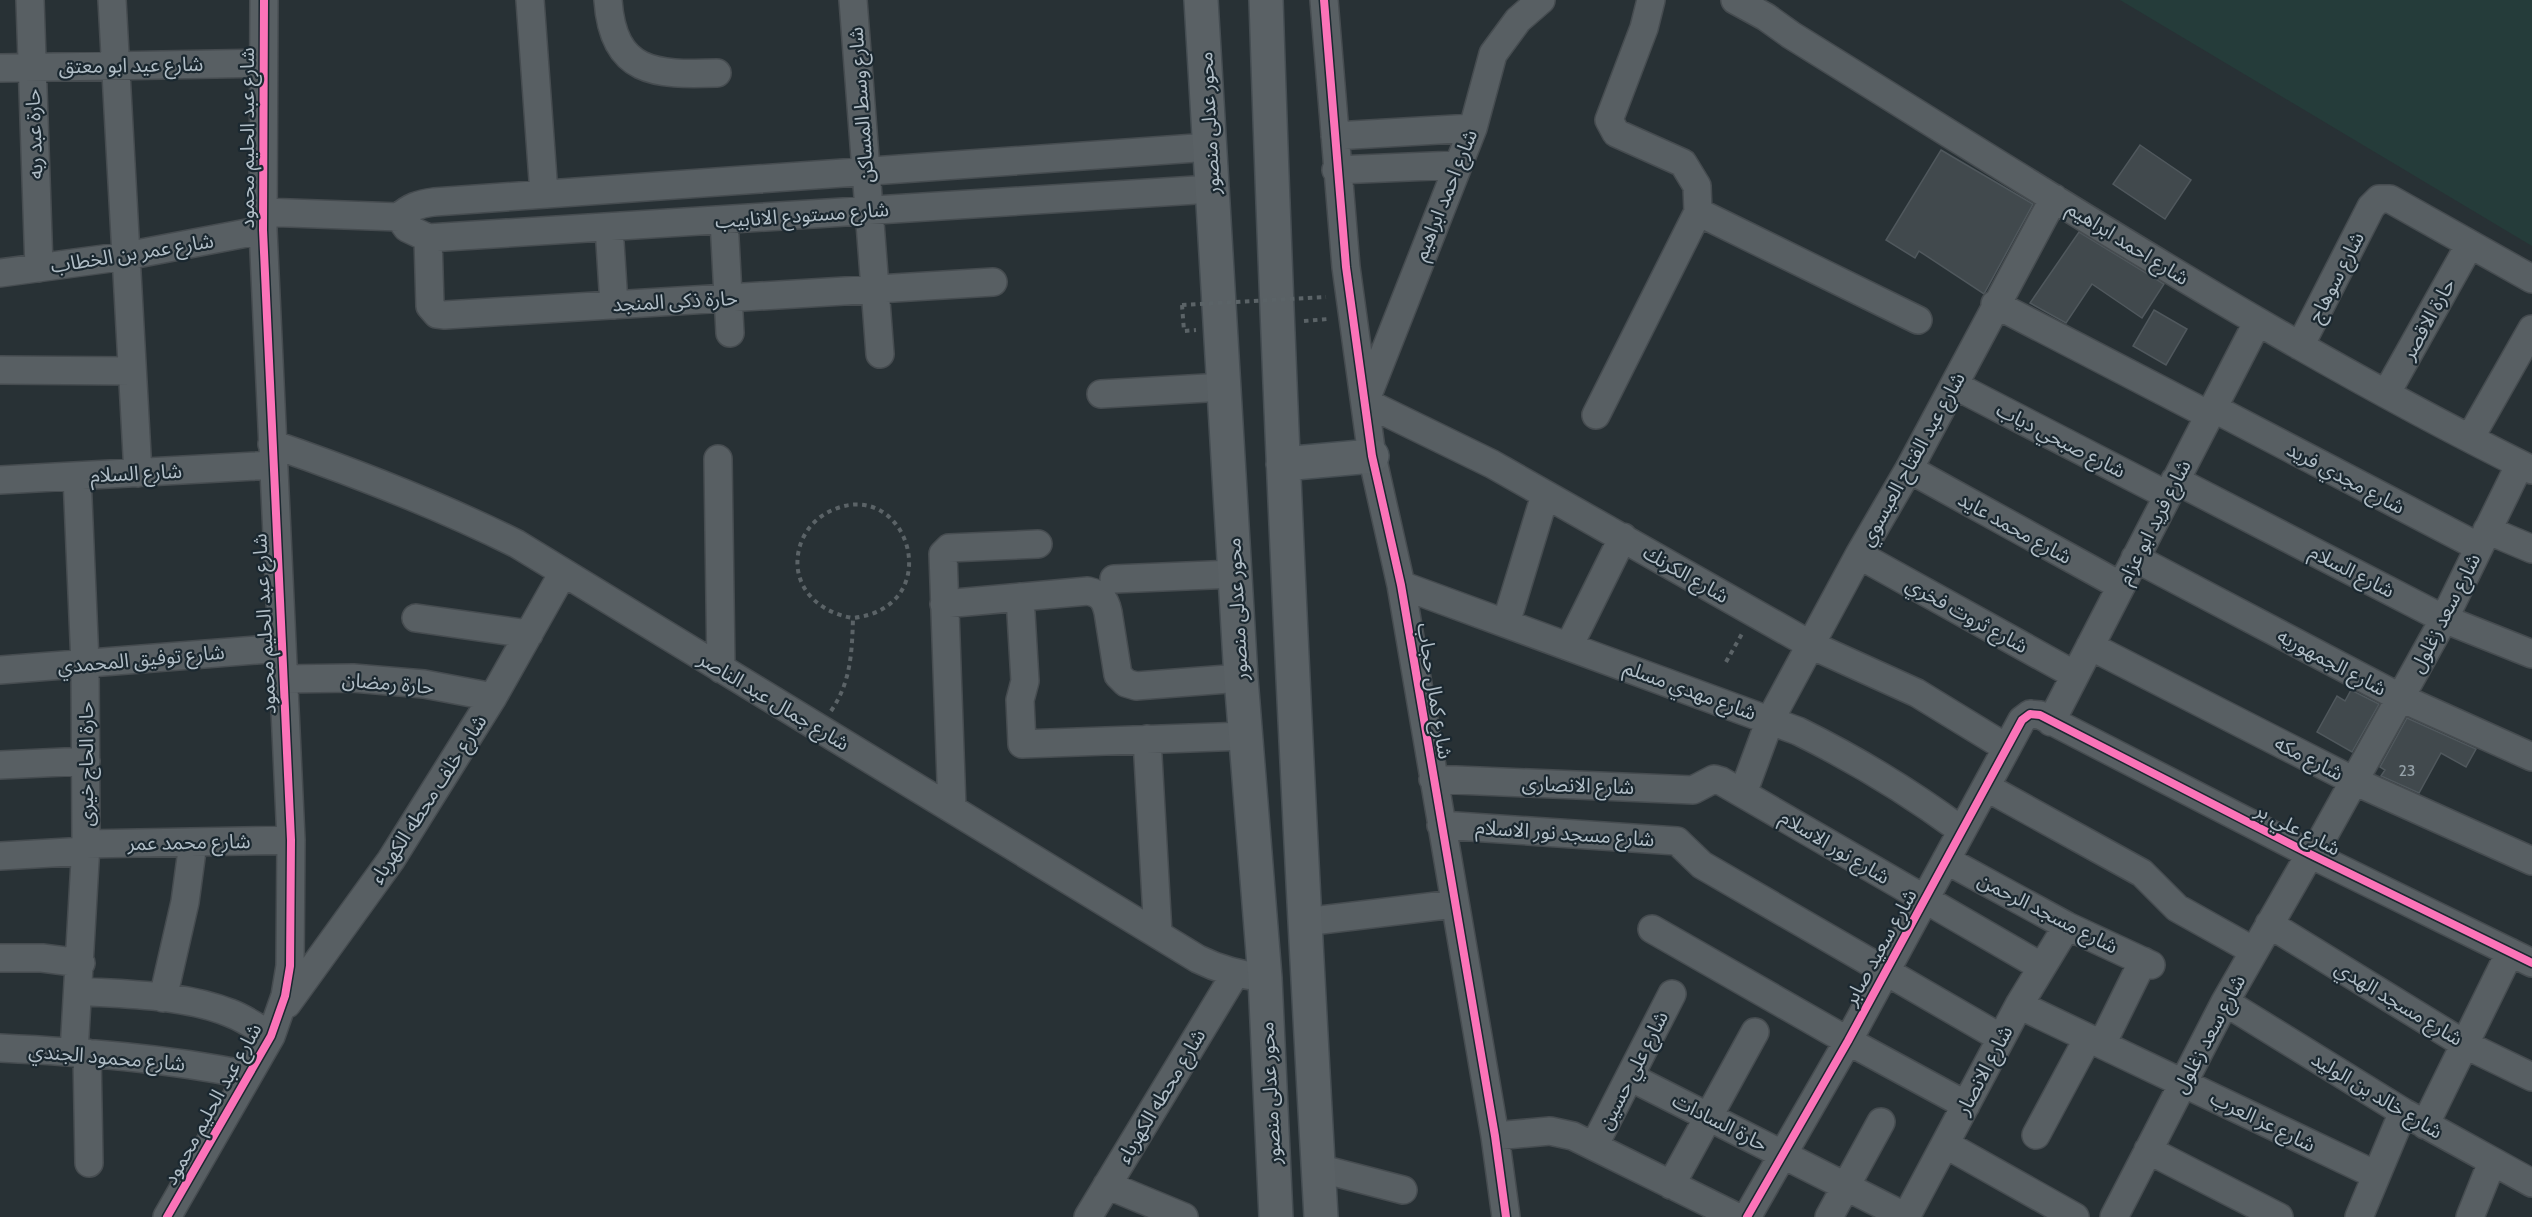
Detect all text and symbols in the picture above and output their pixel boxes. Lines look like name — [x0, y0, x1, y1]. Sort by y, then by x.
street label: شارع وسط المساكن — [844, 26, 881, 184]
street label: شارع عبد الحليم محمود — [235, 47, 262, 229]
street label: محور عدلى منصور — [1193, 51, 1225, 196]
street label: شارع عيد ابو معتق — [58, 52, 204, 81]
street label: حارة عبد ربه — [20, 88, 48, 180]
street label: شارع احمد ابراهيم — [1408, 126, 1485, 265]
street label: شارع احمد ابراهيم — [2061, 196, 2193, 293]
street label: شارع مستودع الانابيب — [714, 197, 890, 236]
street label: شارع عمر بن الخطاب — [49, 228, 216, 281]
street label: شارع سوهاج — [2303, 228, 2372, 328]
street label: حارة الاقصر — [2395, 274, 2460, 365]
street label: حارة ذكى المنجد — [612, 286, 738, 316]
street label: شارع عبد الفتاح العيسوي — [1854, 368, 1973, 552]
street label: شارع صبحي دياب — [1991, 397, 2130, 486]
street label: شارع مجدي فريد — [2281, 437, 2409, 522]
street label: شارع فريد ابو عزام — [2112, 456, 2198, 590]
street label: شارع السلام — [89, 459, 183, 490]
street label: شارع محمد عايد — [1953, 487, 2076, 572]
street label: شارع عبد الحليم محمود — [247, 533, 284, 715]
street label: محور عدلى منصور — [1221, 537, 1253, 682]
street label: شارع السلام — [2304, 539, 2398, 605]
street label: شارع الكرنك — [1637, 540, 1733, 611]
street label: شارع سعد زغلول — [2405, 549, 2488, 678]
street label: شارع ثروت فخري — [1900, 572, 2032, 662]
street label: شارع كمال حجاب — [1409, 621, 1458, 761]
street label: شارع الجمهوريه — [2272, 623, 2391, 703]
street label: شارع توفيق المحمدي — [56, 640, 226, 682]
street label: شارع جمال عبد الناصر — [692, 646, 854, 758]
street label: شارع مهدي مسلم — [1619, 655, 1760, 729]
street label: حارة رمضان — [341, 667, 435, 699]
street label: حارة الحاج خيرى — [74, 702, 101, 826]
street label: شارع خلف محطه الكهرباء — [364, 710, 494, 890]
street label: شارع مكه — [2269, 731, 2347, 788]
house number: 23 — [2398, 761, 2416, 780]
street label: شارع الانصارى — [1521, 771, 1635, 802]
street label: شارع علي بر — [2249, 797, 2344, 864]
street label: شارع نور الاسلام — [1774, 805, 1894, 892]
street label: شارع مسجد نور الاسلام — [1475, 815, 1655, 854]
street label: شارع محمد عمر — [126, 829, 251, 858]
street label: شارع مسجد الرحمن — [1973, 867, 2122, 961]
street label: شارع سعيد صابر — [1838, 885, 1924, 1012]
street label: شارع مسجد الهدي — [2329, 955, 2467, 1054]
street label: شارع سعد زغلول — [2168, 971, 2253, 1099]
street label: شارع علي حسين — [1593, 1007, 1676, 1135]
street label: شارع عبد الحليم محمود — [158, 1019, 269, 1191]
street label: محور عدلى منصور — [1254, 1021, 1286, 1166]
street label: شارع الانصار — [1950, 1021, 2020, 1121]
street label: شارع محطه الكهرباء — [1112, 1025, 1213, 1169]
street label: شارع محمود الجندي — [27, 1038, 186, 1079]
street label: شارع خالد بن الوليد — [2306, 1046, 2447, 1146]
street label: شارع عز العرب — [2205, 1085, 2320, 1159]
street label: حارة السادات — [1668, 1088, 1772, 1156]

